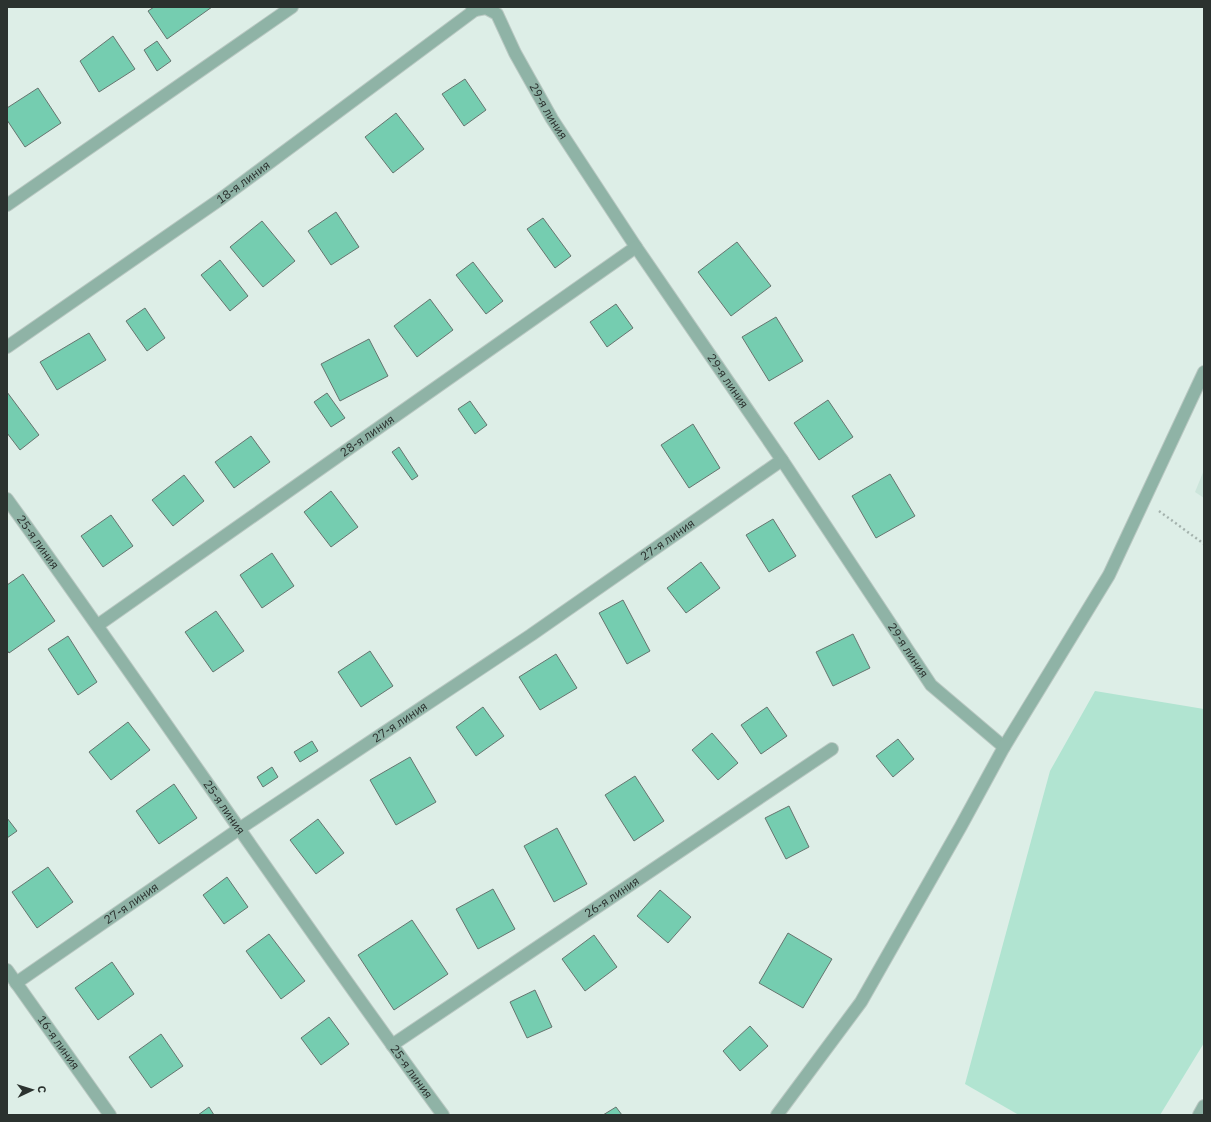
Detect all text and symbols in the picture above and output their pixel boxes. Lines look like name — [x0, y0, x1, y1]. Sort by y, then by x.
street label: 29-я линия — [526, 80, 571, 142]
street label: 18-я линия — [213, 157, 273, 207]
street label: 29-я линия — [704, 350, 752, 411]
street label: 28-я линия — [337, 411, 397, 460]
street label: 25-я линия — [14, 512, 63, 572]
street label: 27-я линия — [637, 515, 697, 564]
street label: 29-я линия — [885, 620, 932, 680]
street label: 27-я линия — [369, 698, 430, 745]
street label: 25-я линия — [200, 777, 249, 837]
street label: 26-я линия — [581, 873, 642, 920]
street label: 27-я линия — [101, 879, 161, 927]
street label: 16-я линия — [35, 1012, 83, 1072]
street label: 25-я линия — [387, 1041, 436, 1101]
north arrow — [12, 1070, 52, 1110]
text: С — [35, 1085, 49, 1093]

